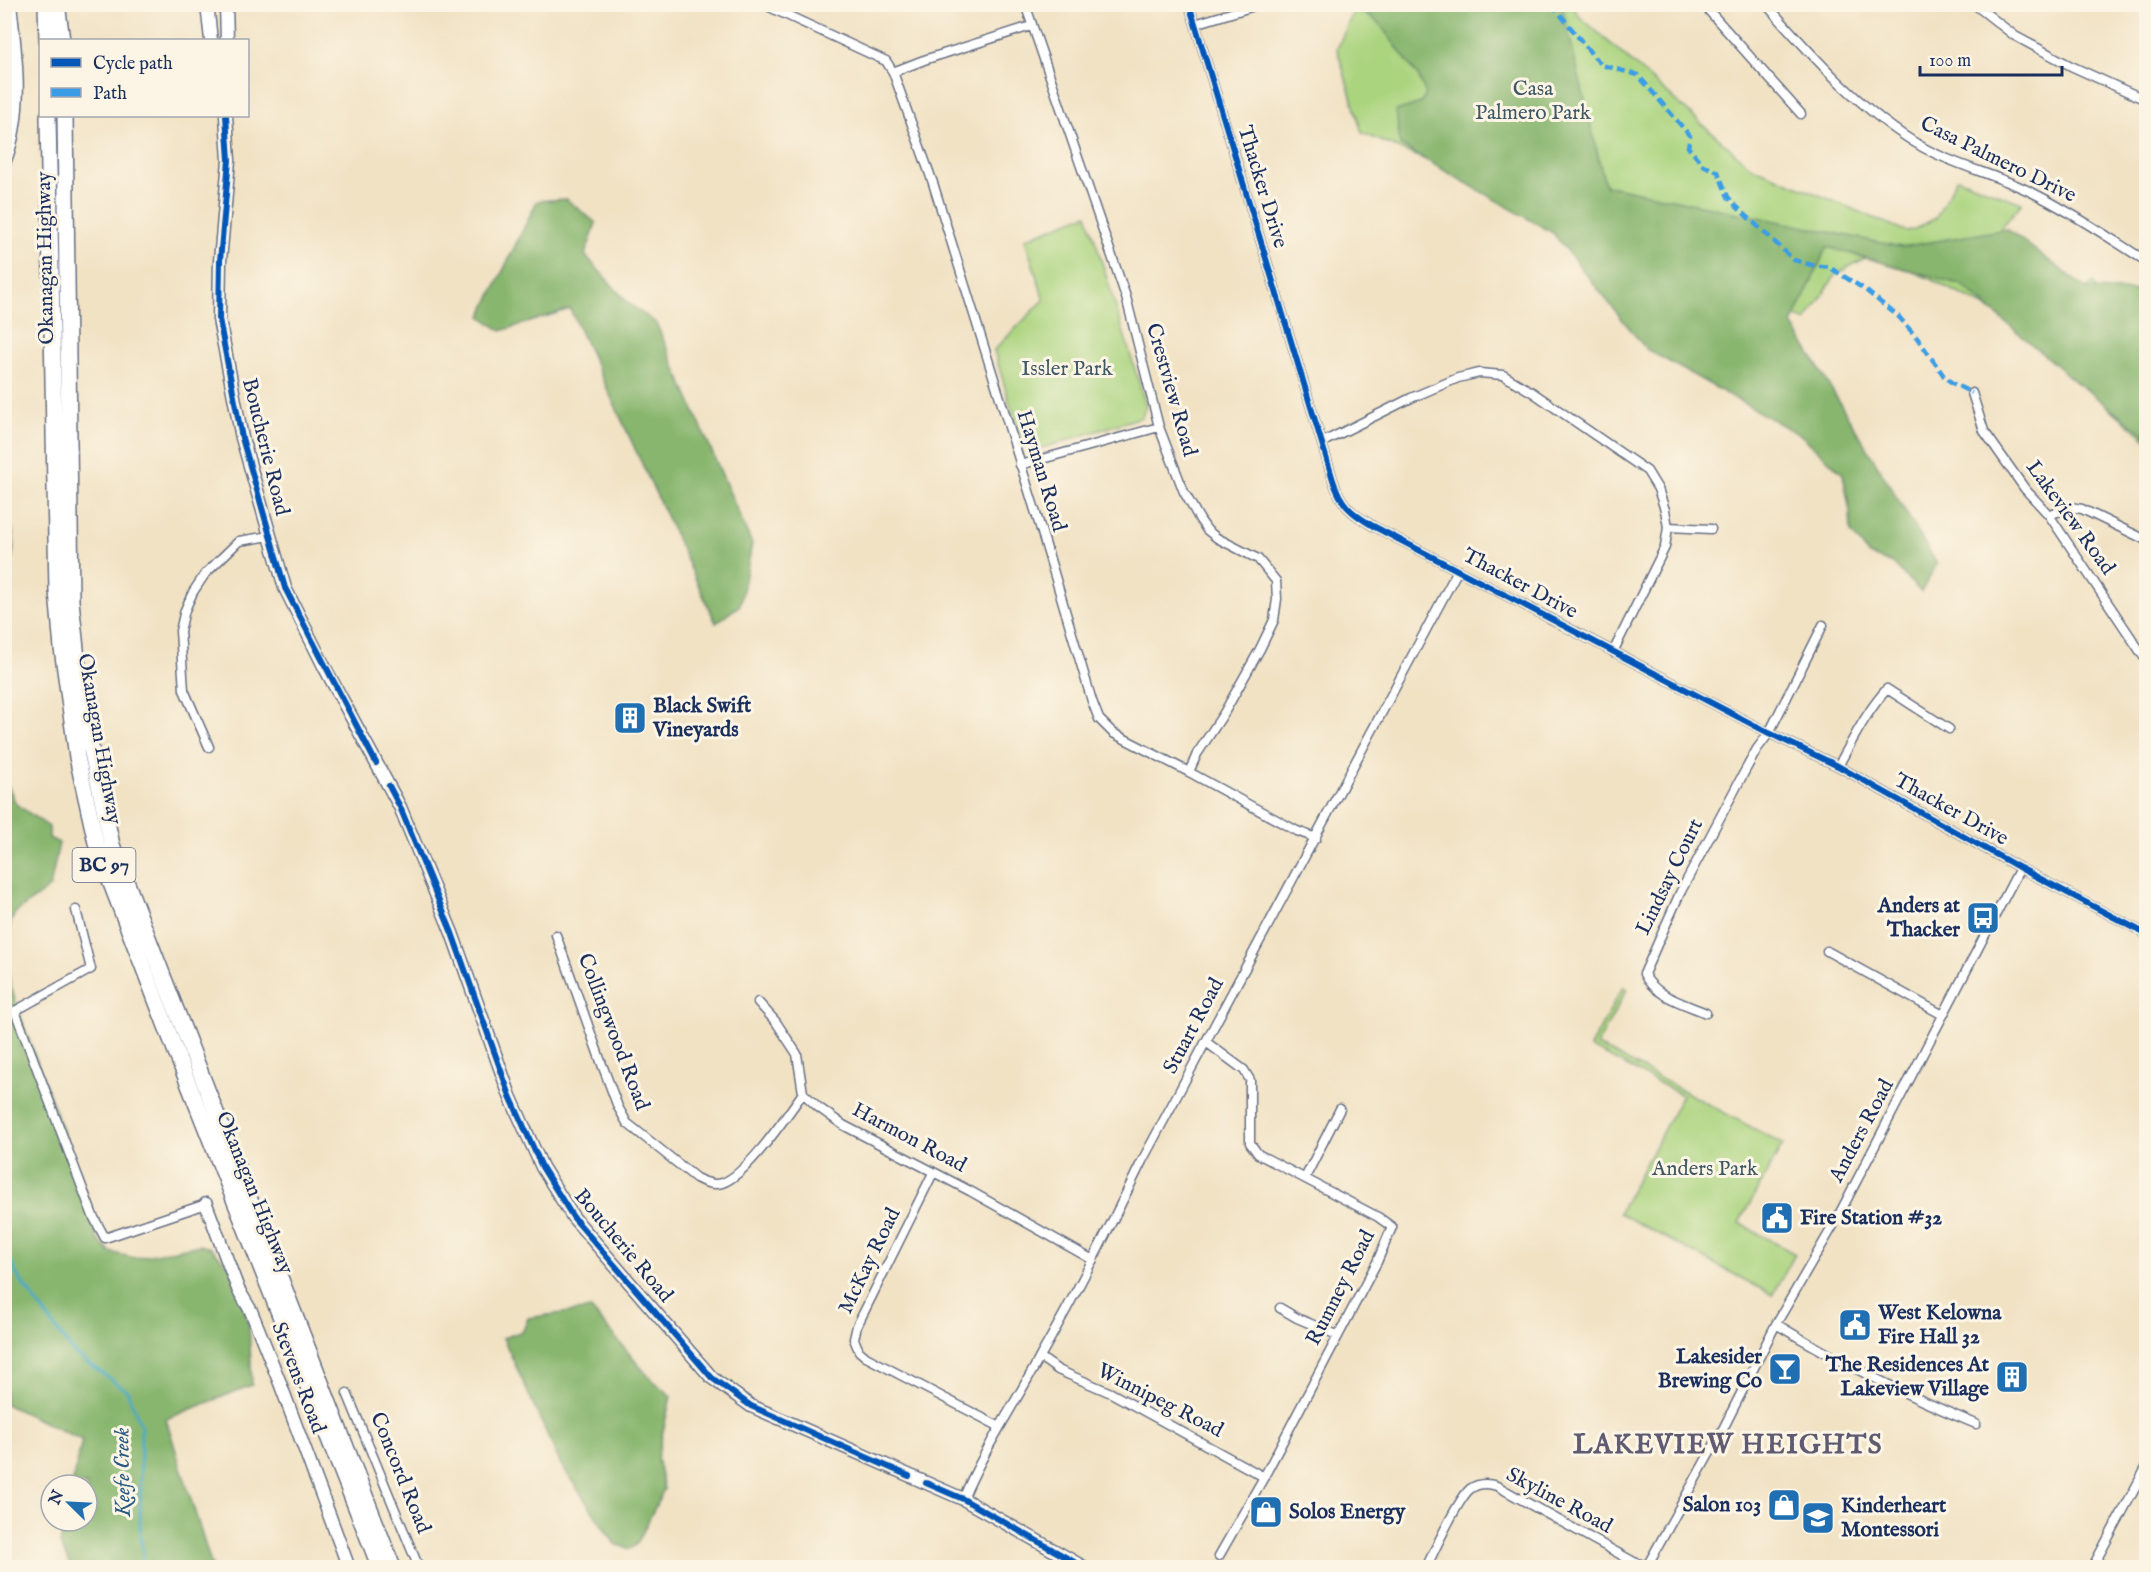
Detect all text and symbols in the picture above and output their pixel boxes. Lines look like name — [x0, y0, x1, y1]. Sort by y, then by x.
legend — [39, 39, 249, 117]
scale bar — [1920, 39, 2062, 77]
text: 100 m — [1929, 50, 1971, 73]
text: Cycle path — [93, 53, 173, 76]
park label: Casa Palmero Park — [1475, 76, 1592, 127]
text: Path — [93, 83, 127, 106]
street label: Casa Palmero Drive — [1916, 111, 2081, 210]
street label: Thacker Drive — [1231, 123, 1294, 252]
street label: Okanagan Highway — [31, 171, 61, 345]
street label: Crestview Road — [1139, 320, 1203, 460]
park label: Issler Park — [1021, 356, 1113, 383]
street label: Boucherie Road — [235, 375, 295, 519]
street label: Hayman Road — [1010, 407, 1073, 536]
street label: Lakeview Road — [2019, 455, 2121, 581]
street label: Thacker Drive — [1458, 542, 1583, 626]
street label: Okanagan Highway — [71, 651, 127, 827]
place label: Black Swift Vineyards — [652, 693, 752, 744]
building icon: Black Swift Vineyards — [612, 700, 648, 736]
street label: Thacker Drive — [1889, 768, 2013, 853]
street label: Lindsay Court — [1630, 814, 1710, 940]
road number: BC 97 — [72, 848, 136, 882]
place label: Anders at Thacker — [1877, 893, 1961, 944]
bus stop icon: Anders at Thacker — [1965, 900, 2001, 936]
street label: Collingwood Road — [571, 950, 656, 1115]
street label: Stuart Road — [1157, 973, 1231, 1079]
street label: Anders Road — [1823, 1074, 1901, 1188]
street label: Harmon Road — [847, 1097, 971, 1180]
street label: Okanagan Highway — [209, 1108, 299, 1279]
park label: Anders Park — [1651, 1156, 1759, 1183]
street label: Boucherie Road — [567, 1183, 679, 1309]
public building icon: Fire Station #32 — [1759, 1200, 1795, 1236]
street label: McKay Road — [833, 1203, 908, 1319]
place label: Fire Station #32 — [1800, 1205, 1942, 1232]
street label: Rumney Road — [1300, 1225, 1382, 1350]
place label: West Kelowna Fire Hall 32 — [1877, 1300, 2002, 1351]
public building icon: West Kelowna Fire Hall 32 — [1837, 1307, 1873, 1343]
street label: Stevens Road — [264, 1319, 332, 1438]
place label: Lakesider Brewing Co — [1658, 1344, 1763, 1395]
bar icon: Lakesider Brewing Co — [1767, 1351, 1803, 1387]
place label: The Residences At Lakeview Village — [1825, 1352, 1990, 1403]
street label: Winnipeg Road — [1092, 1358, 1228, 1445]
building icon: The Residences At Lakeview Village — [1994, 1359, 2030, 1395]
street label: Concord Road — [363, 1408, 437, 1538]
water label: Keefe Creek — [108, 1427, 138, 1518]
district label: LAKEVIEW HEIGHTS — [1573, 1429, 1883, 1463]
street label: Skyline Road — [1501, 1462, 1617, 1541]
north arrow — [39, 1473, 99, 1533]
text: N — [45, 1487, 69, 1509]
shop icon: Salon 103 — [1766, 1487, 1802, 1523]
place label: Salon 103 — [1683, 1492, 1761, 1519]
place label: Kinderheart Montessori — [1841, 1493, 1947, 1544]
shop icon: Solos Energy — [1248, 1494, 1284, 1530]
place label: Solos Energy — [1289, 1499, 1406, 1526]
school or university icon: Kinderheart Montessori — [1800, 1500, 1836, 1536]

